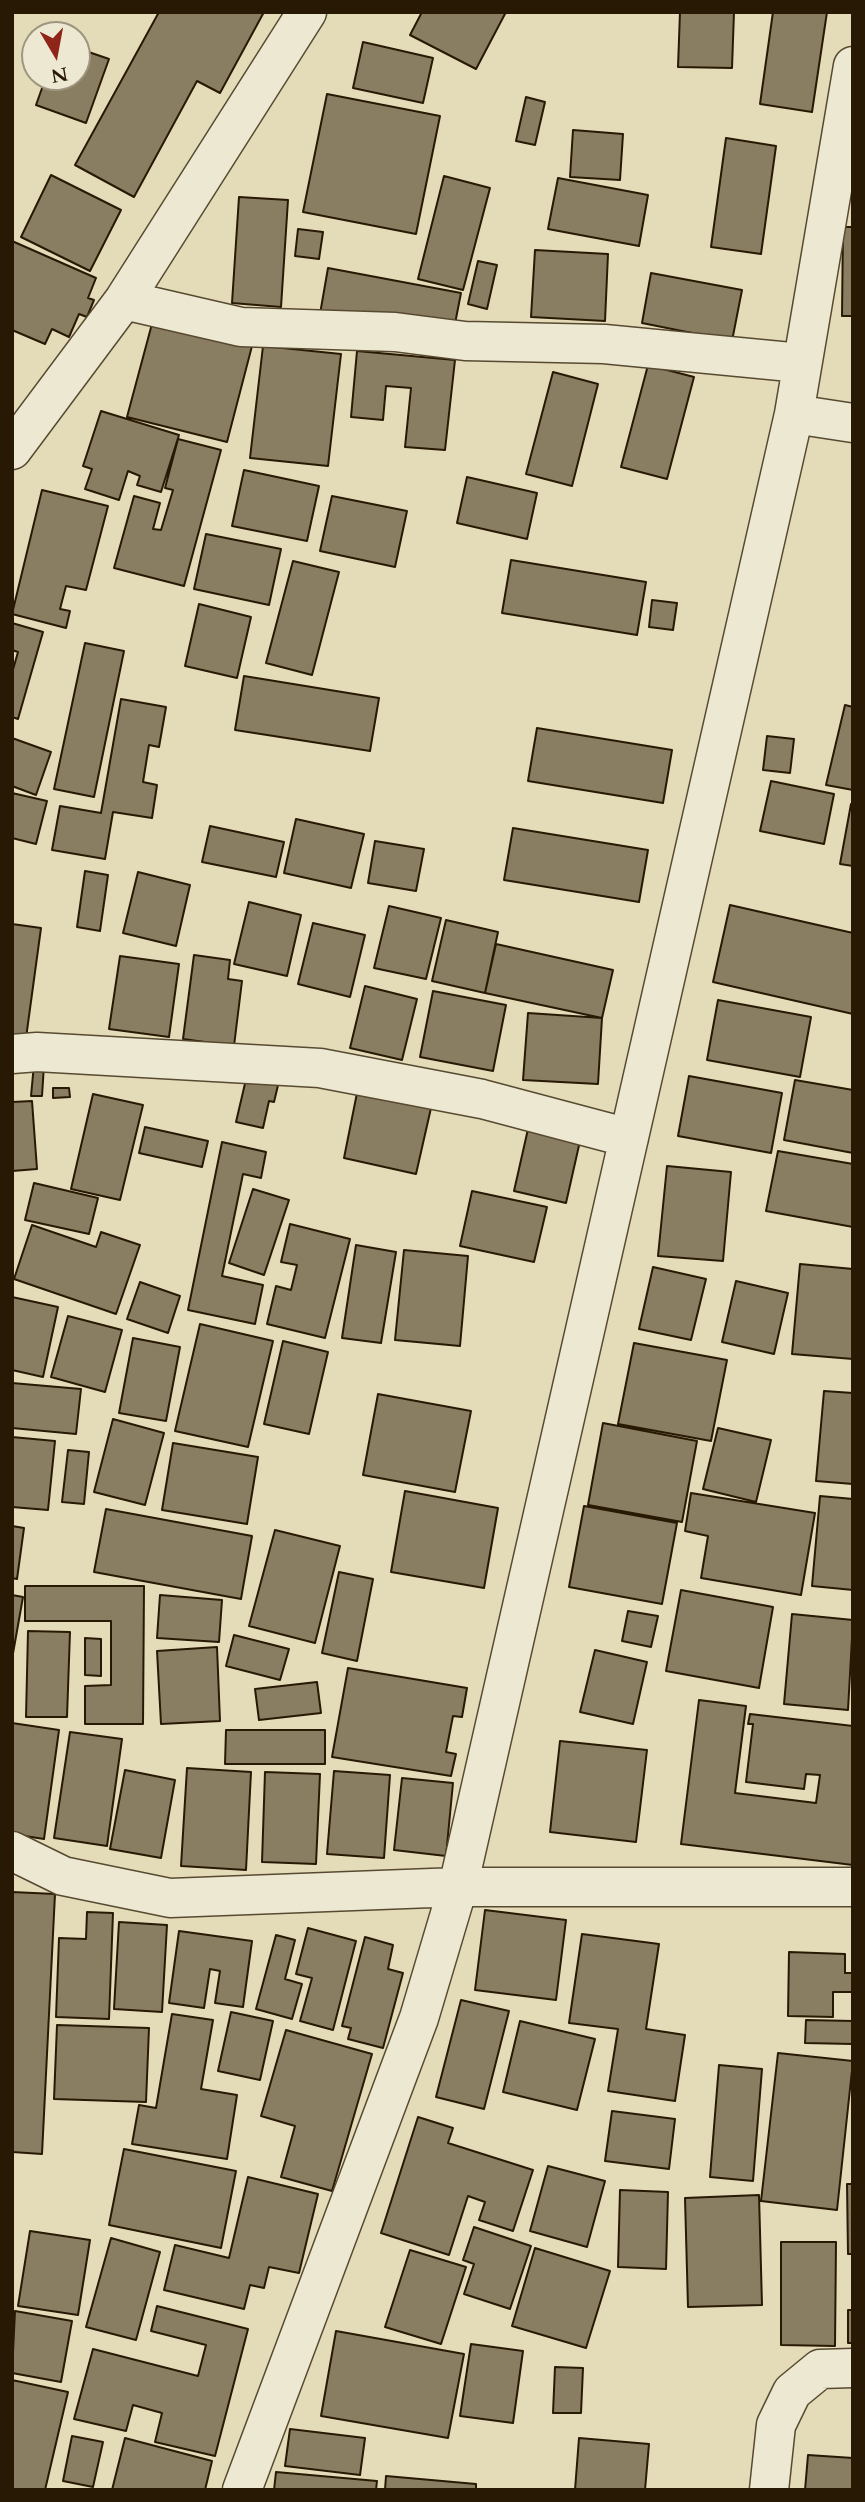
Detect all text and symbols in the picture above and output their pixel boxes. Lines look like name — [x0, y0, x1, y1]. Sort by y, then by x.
north arrow — [21, 21, 91, 91]
text: N — [49, 60, 70, 89]

